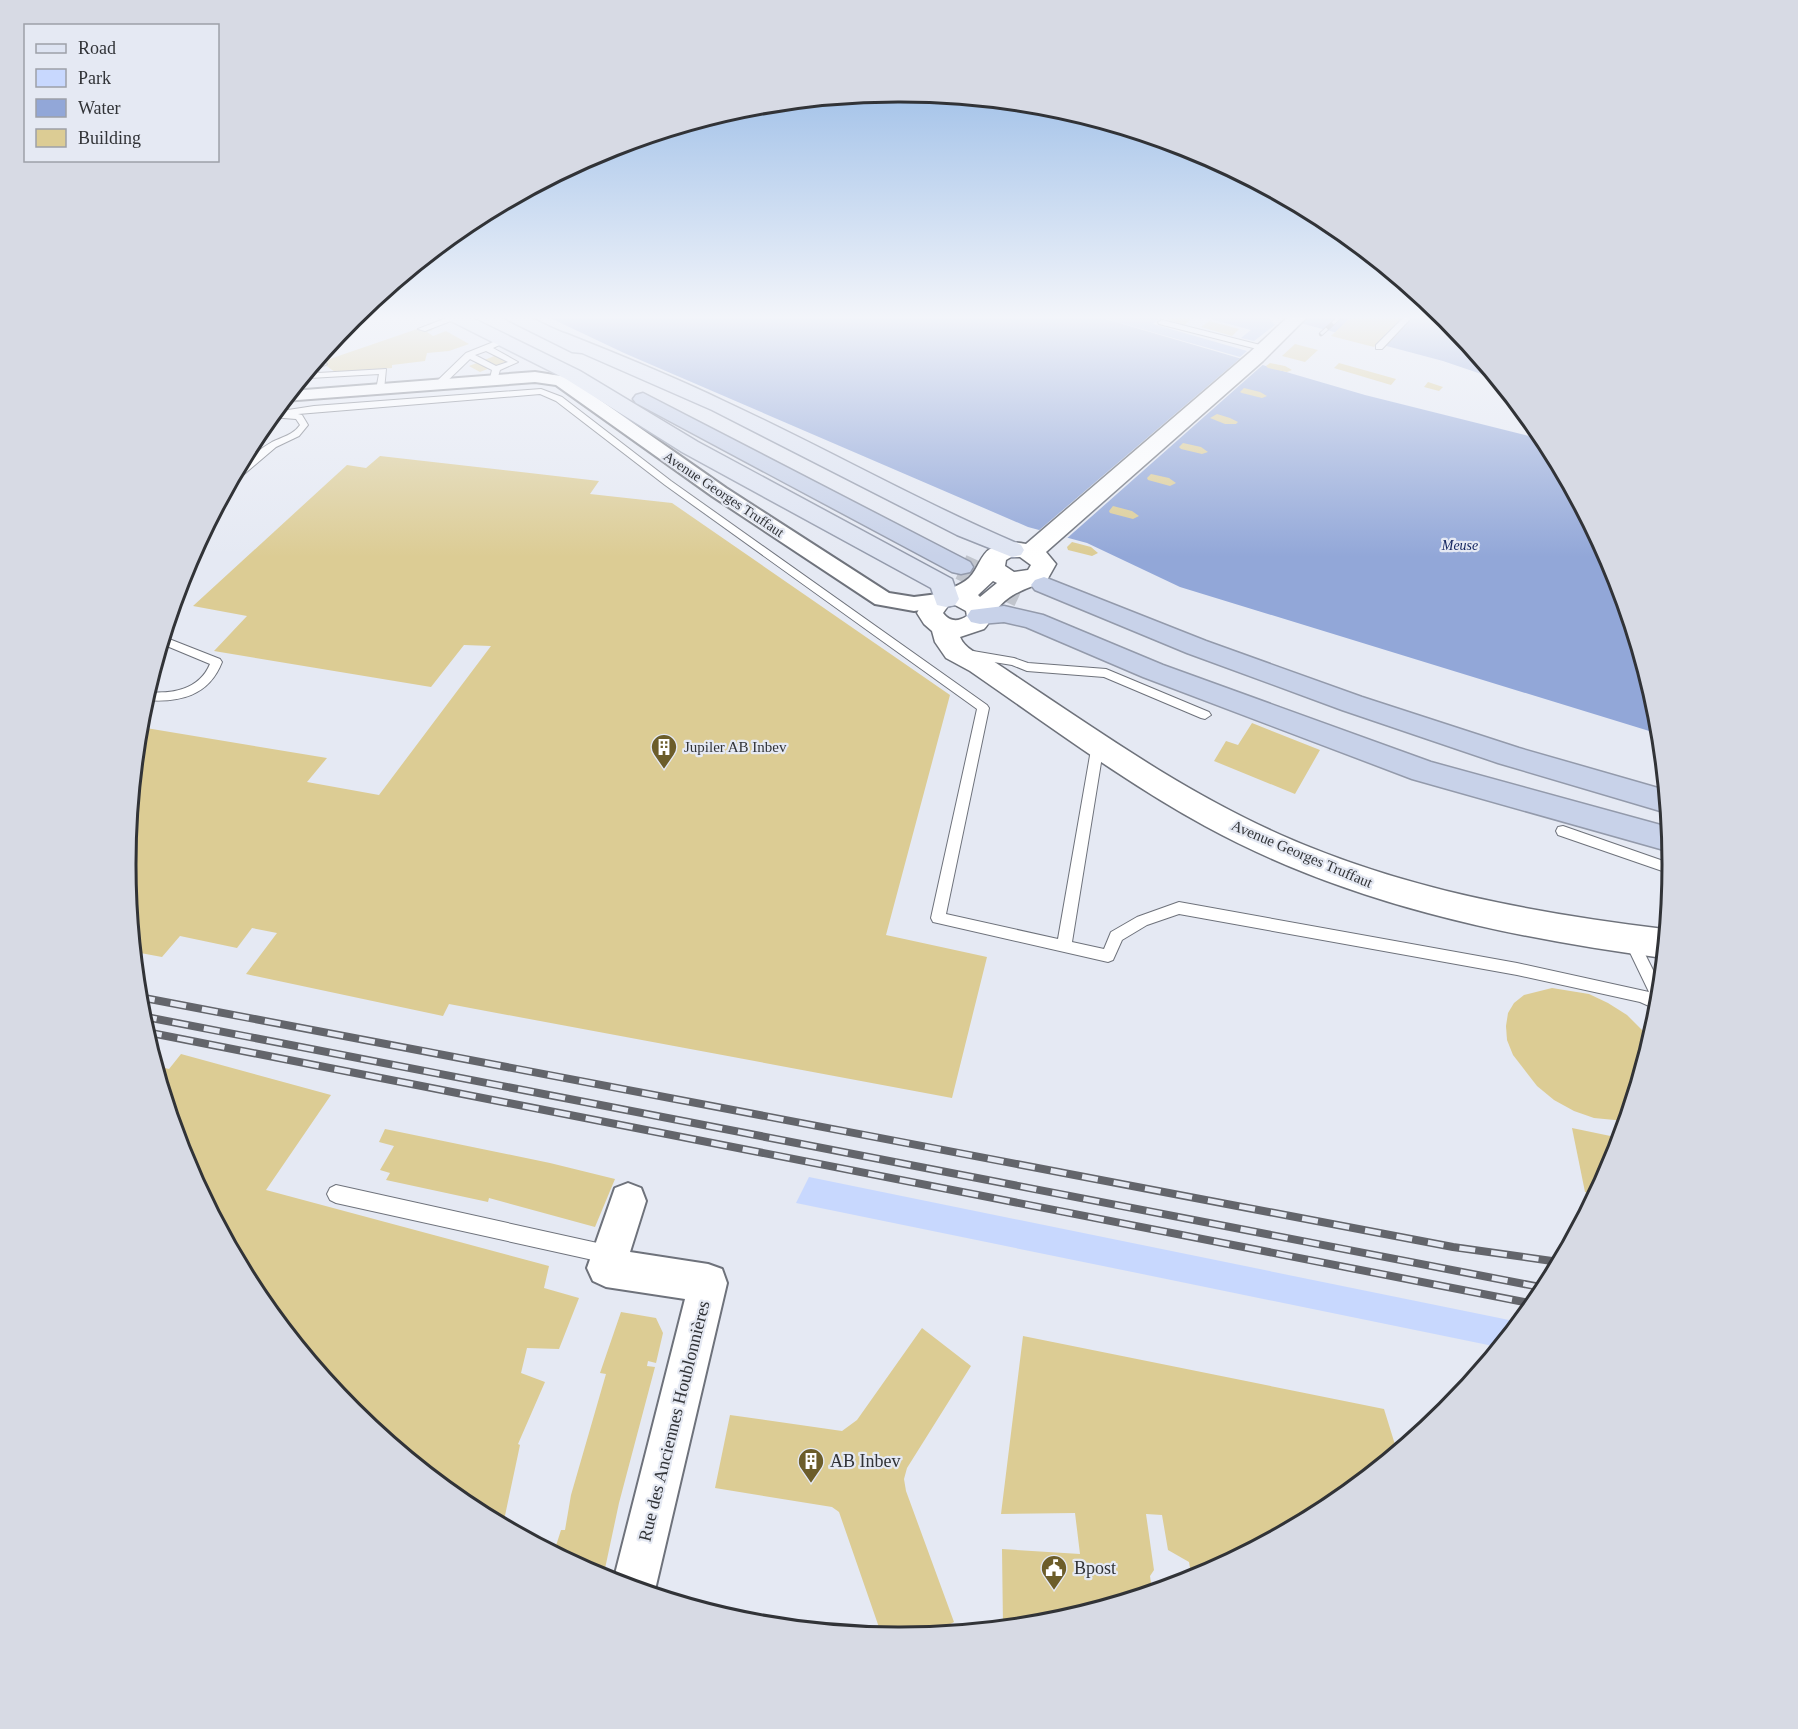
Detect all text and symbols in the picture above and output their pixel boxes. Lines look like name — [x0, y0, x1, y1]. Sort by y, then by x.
legend — [24, 24, 219, 162]
text: Road — [78, 38, 116, 58]
text: Park — [78, 68, 111, 88]
text: Water — [78, 98, 121, 118]
text: Building — [78, 128, 141, 148]
street label: Avenue Georges Truffaut — [661, 449, 787, 540]
water label: Meuse — [1441, 538, 1478, 553]
building icon: Jupiler AB Inbev — [649, 732, 679, 770]
place label: Jupiler AB Inbev — [684, 739, 787, 755]
street label: Avenue Georges Truffaut — [1229, 817, 1376, 891]
street label: Rue des Anciennes Houblonnières — [634, 1299, 714, 1543]
building icon: AB Inbev — [796, 1446, 826, 1484]
place label: AB Inbev — [830, 1451, 901, 1471]
public building icon: Bpost — [1039, 1553, 1069, 1591]
place label: Bpost — [1074, 1558, 1116, 1578]

